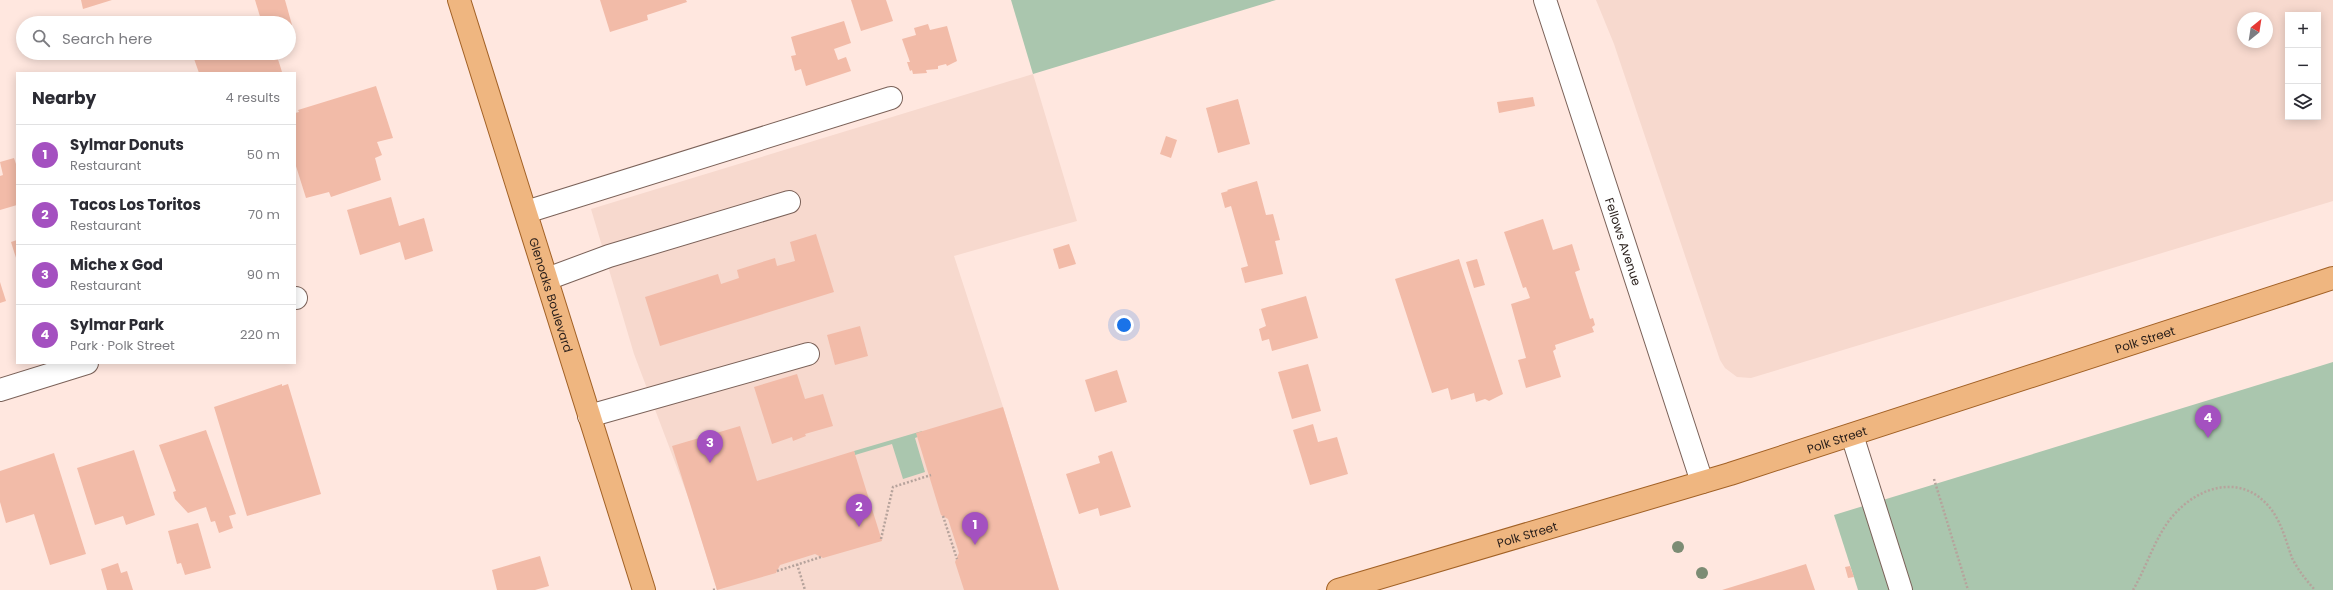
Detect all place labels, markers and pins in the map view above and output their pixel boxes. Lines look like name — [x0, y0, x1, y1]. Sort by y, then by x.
pin: 4 — [2195, 405, 2221, 438]
pin: 3 — [697, 430, 723, 463]
pin: 2 — [846, 494, 872, 527]
pin: 1 — [962, 512, 988, 545]

